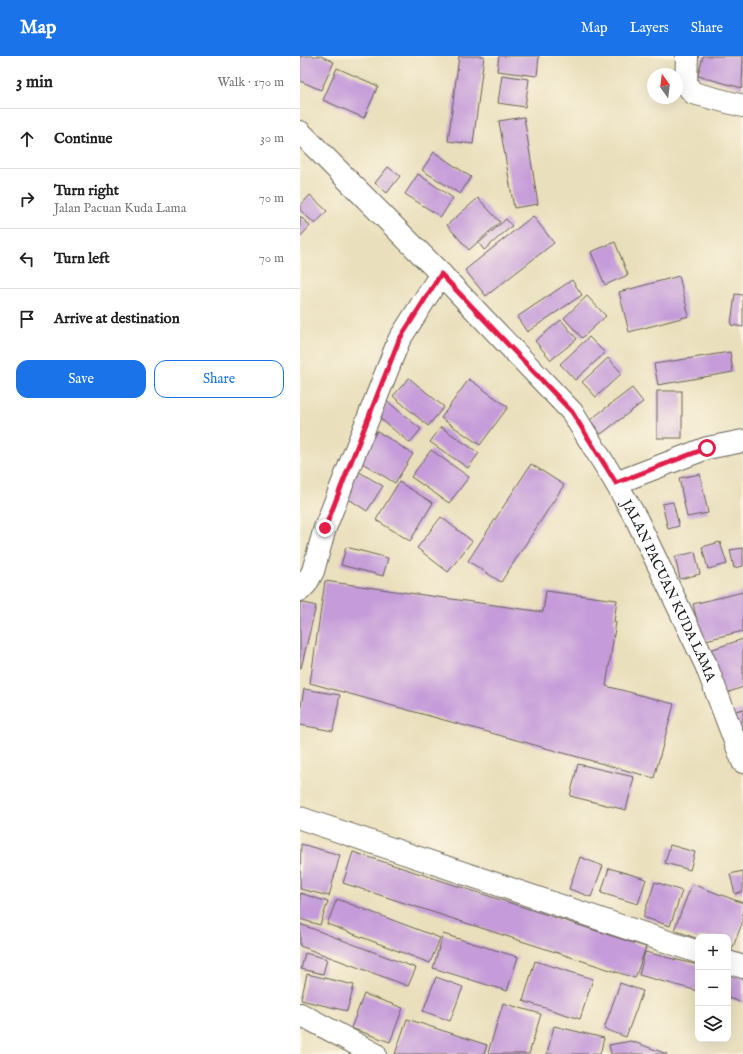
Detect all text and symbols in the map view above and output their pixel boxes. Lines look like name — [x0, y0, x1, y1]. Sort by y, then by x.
text: Map — [20, 16, 56, 40]
text: Map — [581, 19, 608, 37]
text: Layers — [630, 19, 669, 37]
text: Share — [691, 19, 723, 37]
north arrow — [647, 68, 683, 104]
text: 3 min — [16, 72, 53, 93]
text: Walk · 170 m — [218, 74, 284, 91]
icon: ahead — [16, 128, 38, 150]
text: Continue — [54, 129, 112, 148]
text: 30 m — [260, 130, 284, 147]
text: Turn right — [54, 181, 119, 200]
icon: right — [16, 188, 38, 210]
text: 70 m — [259, 190, 284, 207]
text: Jalan Pacuan Kuda Lama — [54, 200, 186, 217]
icon: left — [16, 248, 38, 270]
text: Turn left — [54, 249, 110, 268]
text: 70 m — [259, 250, 284, 267]
icon: arrive — [16, 308, 38, 330]
text: Arrive at destination — [54, 309, 180, 328]
button: Save — [16, 360, 146, 398]
button: Share — [154, 360, 284, 398]
route start — [698, 439, 716, 457]
street label: JALAN PACUAN KUDA LAMA — [616, 495, 720, 685]
route end — [316, 519, 334, 537]
map controls — [695, 934, 731, 1042]
button: + — [695, 934, 731, 970]
button: − — [695, 970, 731, 1006]
button: layers — [695, 1006, 731, 1042]

